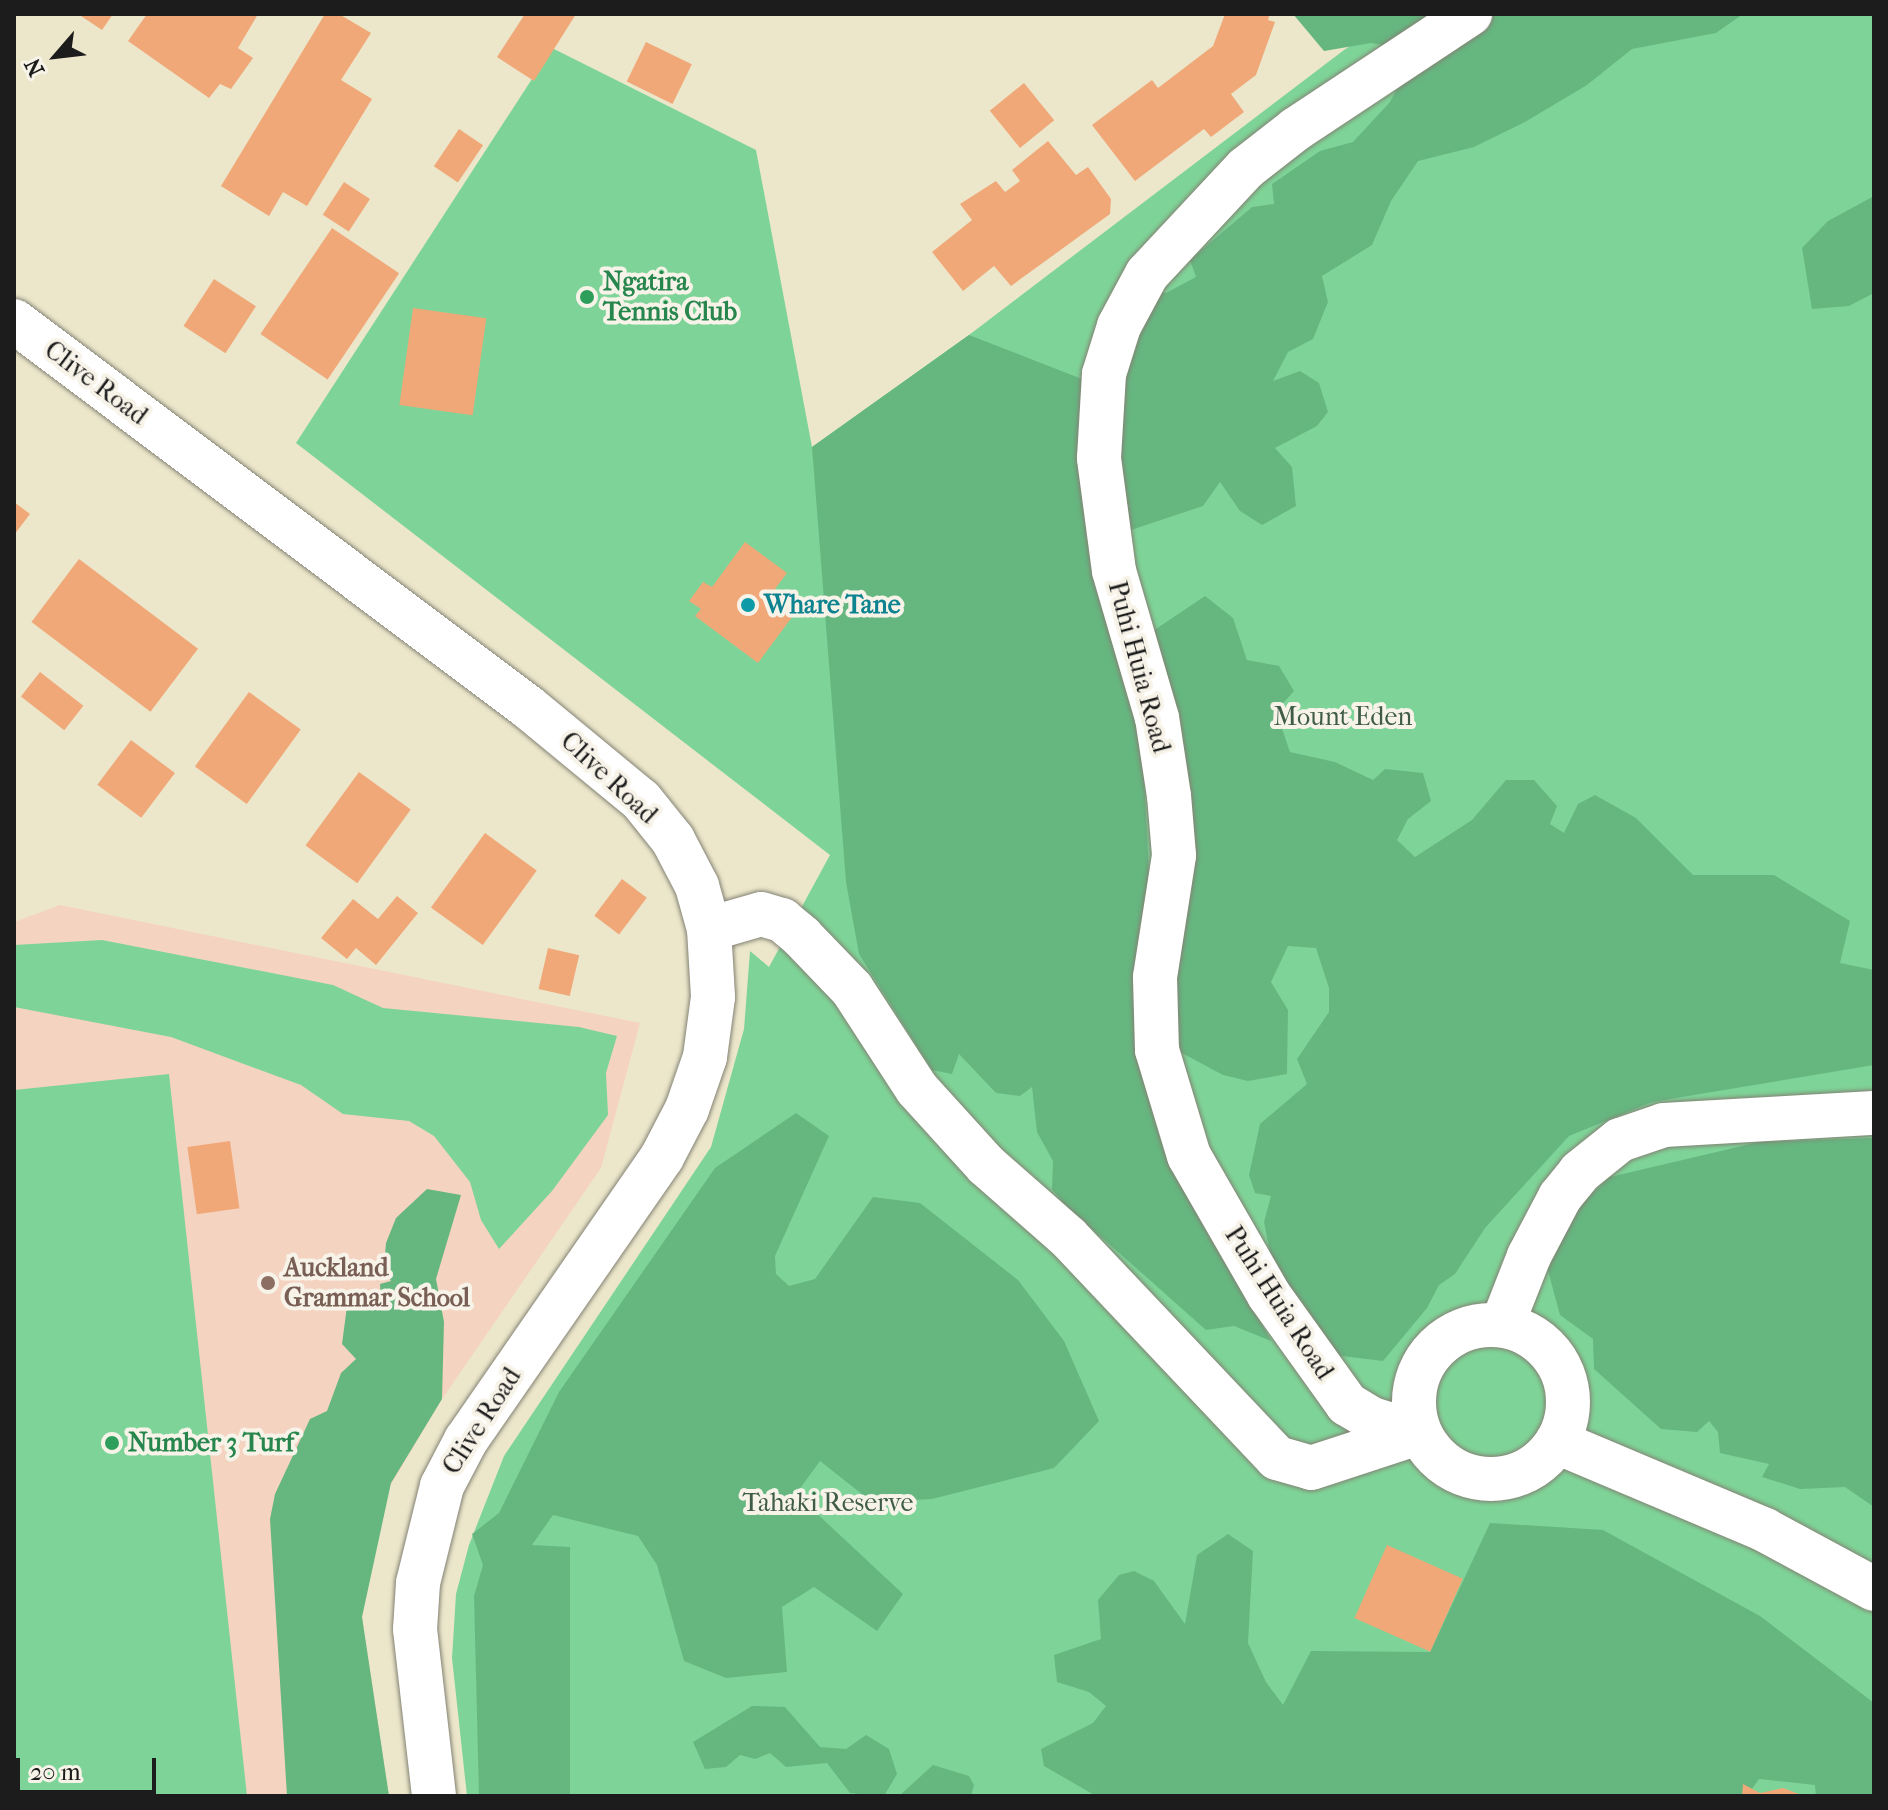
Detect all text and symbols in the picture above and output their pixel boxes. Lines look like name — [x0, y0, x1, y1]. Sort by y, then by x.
north arrow — [16, 16, 96, 96]
text: N — [19, 54, 50, 81]
place label: Ngatira Tennis Club — [603, 266, 737, 328]
marker: Ngatira Tennis Club — [578, 288, 596, 306]
street label: Clive Road — [38, 334, 154, 432]
street label: Puhi Huia Road — [1101, 578, 1177, 756]
place label: Whare Tane — [764, 589, 901, 621]
marker: Whare Tane — [739, 596, 757, 614]
park label: Mount Eden — [1274, 701, 1412, 733]
street label: Clive Road — [554, 725, 664, 831]
street label: Puhi Huia Road — [1218, 1221, 1340, 1385]
place label: Auckland Grammar School — [284, 1252, 470, 1314]
marker: Auckland Grammar School — [259, 1274, 277, 1292]
street label: Clive Road — [436, 1362, 528, 1480]
place label: Number 3 Turf — [128, 1427, 294, 1459]
marker: Number 3 Turf — [103, 1434, 121, 1452]
park label: Tahaki Reserve — [743, 1487, 913, 1519]
scale bar — [20, 1742, 160, 1792]
text: 20 m — [30, 1758, 81, 1786]

